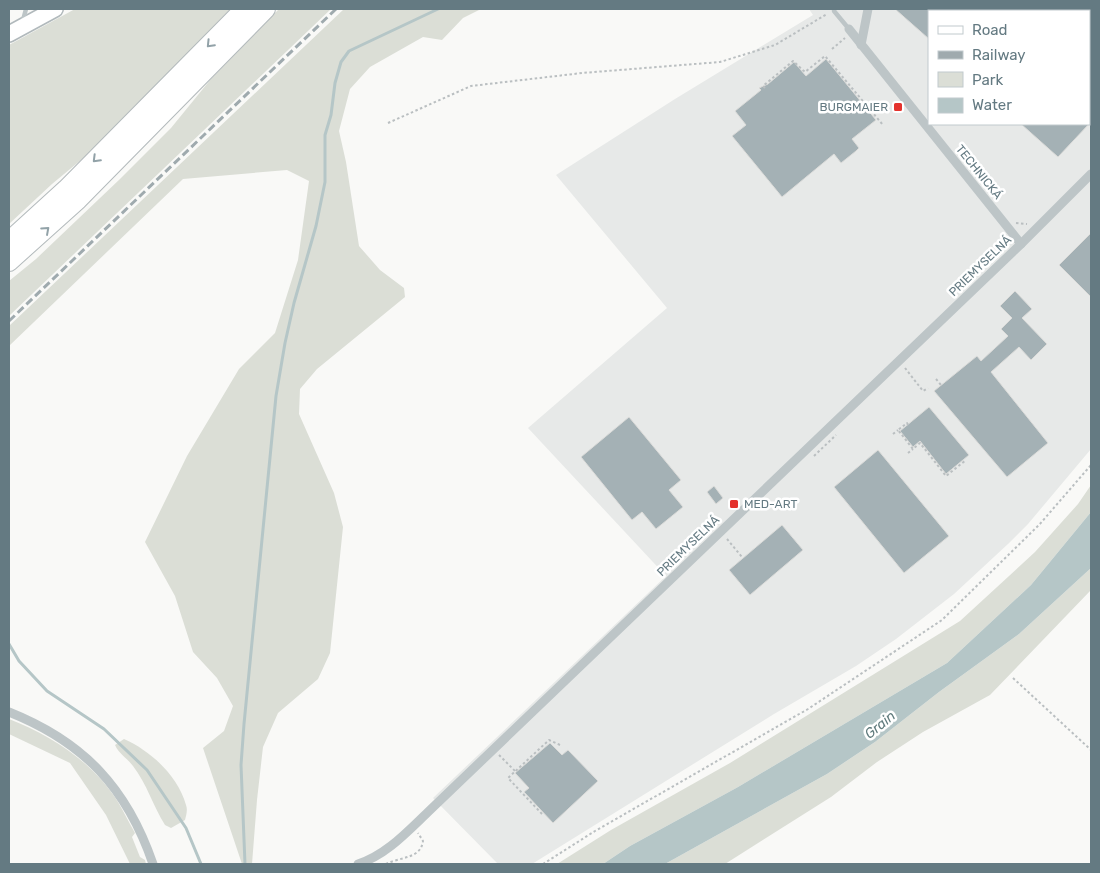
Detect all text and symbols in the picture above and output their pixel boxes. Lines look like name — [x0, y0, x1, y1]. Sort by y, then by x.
legend — [928, 10, 1090, 125]
text: Road — [972, 21, 1008, 39]
one-way arrow — [207, 38, 216, 47]
text: Railway — [972, 46, 1026, 64]
text: Park — [972, 71, 1003, 89]
text: Water — [972, 96, 1012, 114]
place label: BURGMAIER — [820, 100, 888, 114]
marker: BURGMAIER — [892, 101, 904, 113]
street label: TECHNICKÁ — [953, 142, 1005, 202]
one-way arrow — [93, 154, 102, 163]
one-way arrow — [40, 226, 49, 235]
street label: PRIEMYSELNÁ — [946, 233, 1014, 299]
place label: MED-ART — [744, 497, 797, 511]
marker: MED-ART — [728, 498, 740, 510]
street label: PRIEMYSELNÁ — [654, 513, 722, 579]
water label: Grain — [861, 707, 899, 743]

